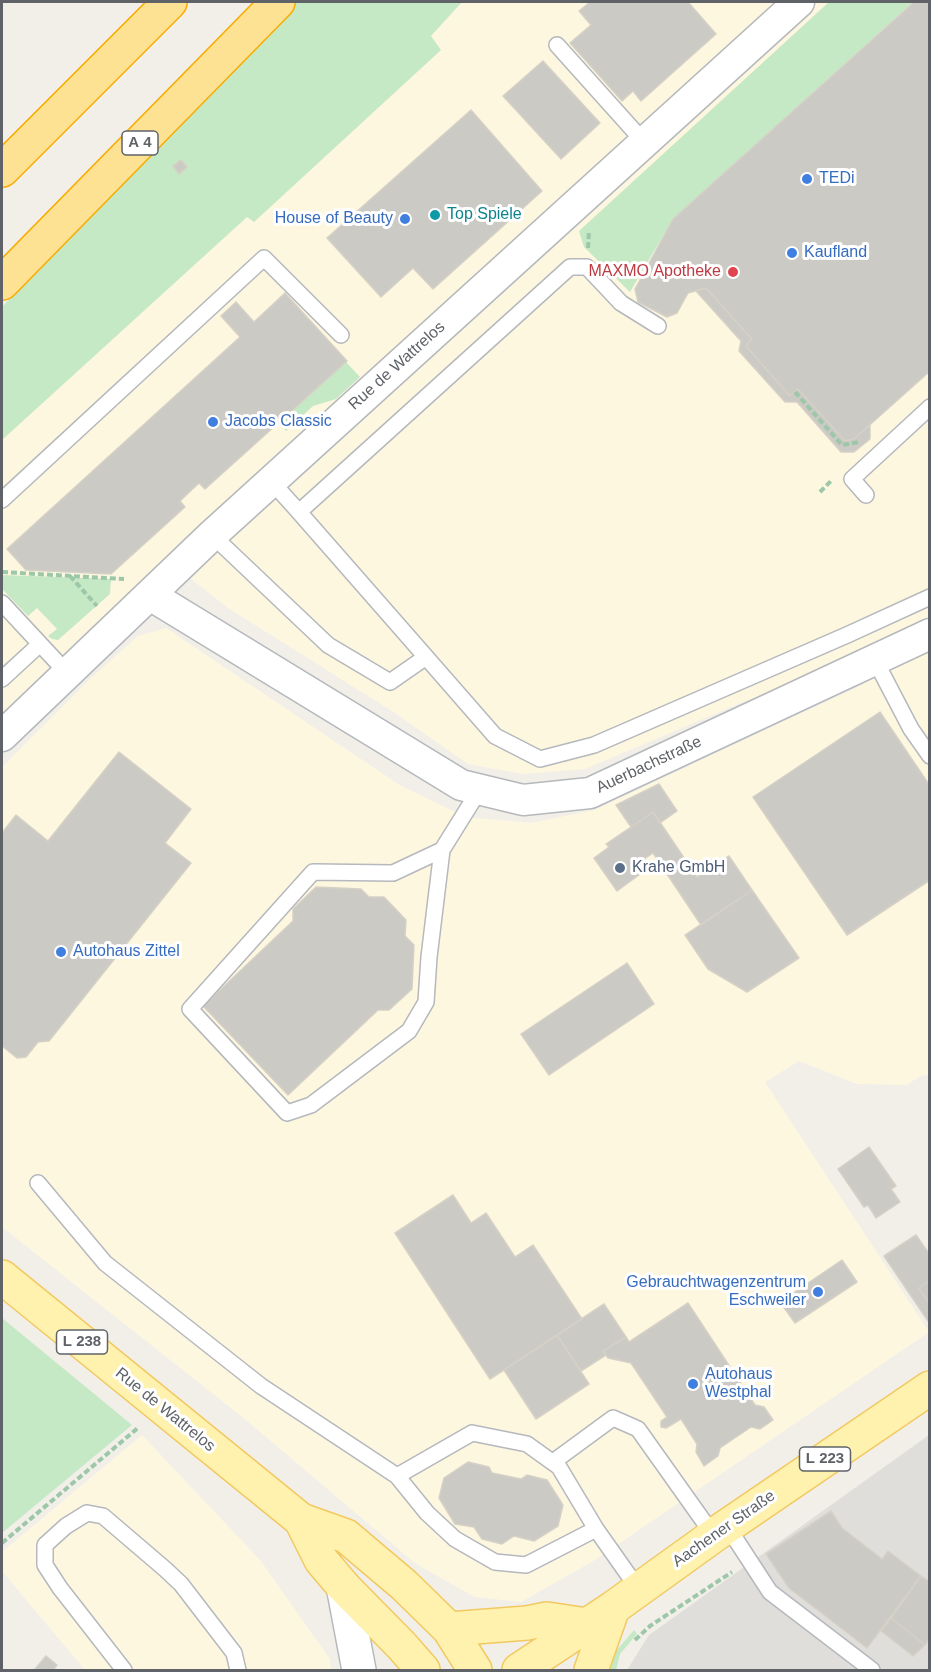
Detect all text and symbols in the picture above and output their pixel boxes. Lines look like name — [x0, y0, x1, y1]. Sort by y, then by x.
road number: A 4 — [122, 131, 158, 155]
place label: TEDi — [819, 169, 855, 189]
marker: TEDi — [800, 172, 814, 186]
place label: Top Spiele — [447, 205, 522, 225]
marker: Top Spiele — [428, 208, 442, 222]
place label: House of Beauty — [275, 209, 393, 229]
marker: House of Beauty — [398, 212, 412, 226]
place label: Kaufland — [804, 243, 867, 263]
marker: Kaufland — [785, 246, 799, 260]
place label: MAXMO Apotheke — [588, 262, 721, 282]
marker: MAXMO Apotheke — [726, 265, 740, 279]
street label: Rue de Wattrelos — [345, 318, 449, 414]
place label: Jacobs Classic — [225, 412, 332, 432]
marker: Jacobs Classic — [206, 415, 220, 429]
street label: Auerbachstraße — [593, 732, 705, 798]
place label: Krahe GmbH — [632, 858, 725, 878]
marker: Krahe GmbH — [613, 861, 627, 875]
place label: Autohaus Zittel — [73, 942, 180, 962]
marker: Autohaus Zittel — [54, 945, 68, 959]
place label: Gebrauchtwagenzentrum Eschweiler — [626, 1273, 806, 1311]
marker: Gebrauchtwagenzentrum Eschweiler — [811, 1285, 825, 1299]
road number: L 238 — [56, 1330, 107, 1354]
street label: Rue de Wattrelos — [111, 1364, 219, 1456]
place label: Autohaus Westphal — [705, 1365, 773, 1403]
marker: Autohaus Westphal — [686, 1377, 700, 1391]
road number: L 223 — [800, 1447, 850, 1471]
street label: Aachener Straße — [669, 1486, 779, 1572]

